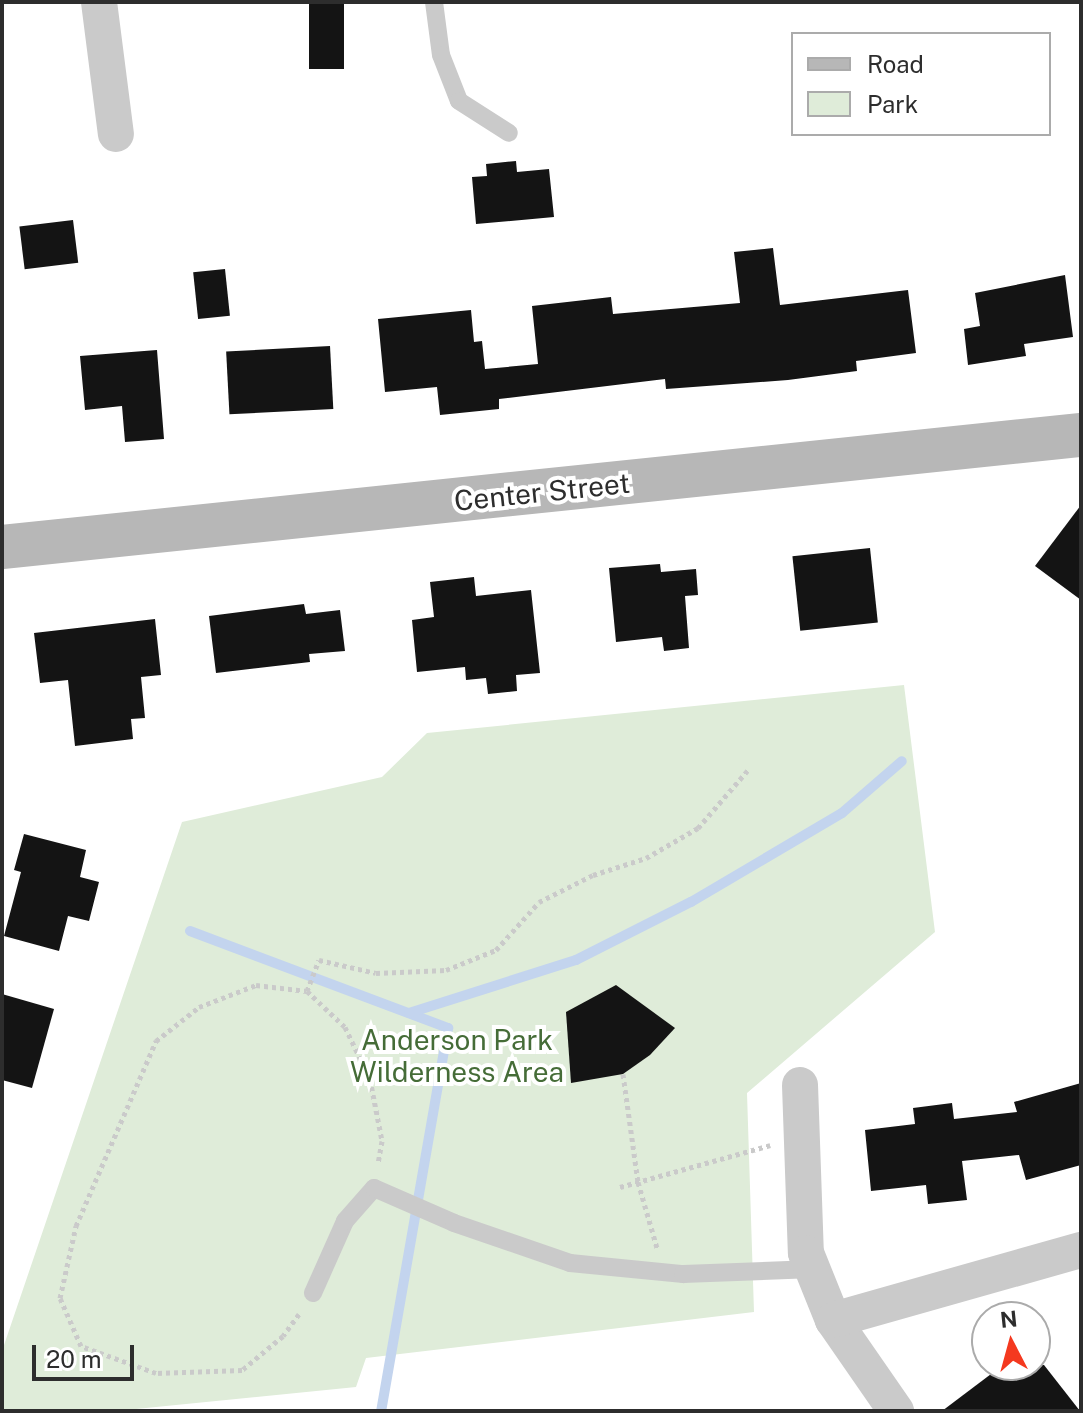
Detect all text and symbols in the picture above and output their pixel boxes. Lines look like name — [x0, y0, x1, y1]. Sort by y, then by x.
legend — [791, 32, 1051, 136]
text: Road — [867, 50, 924, 78]
text: Park — [867, 90, 918, 118]
street label: Center Street — [452, 466, 632, 518]
park label: Anderson Park Wilderness Area — [350, 1023, 564, 1089]
north arrow — [971, 1301, 1051, 1381]
text: N — [999, 1305, 1019, 1333]
scale bar — [36, 1329, 138, 1379]
text: 20 m — [46, 1345, 102, 1373]

